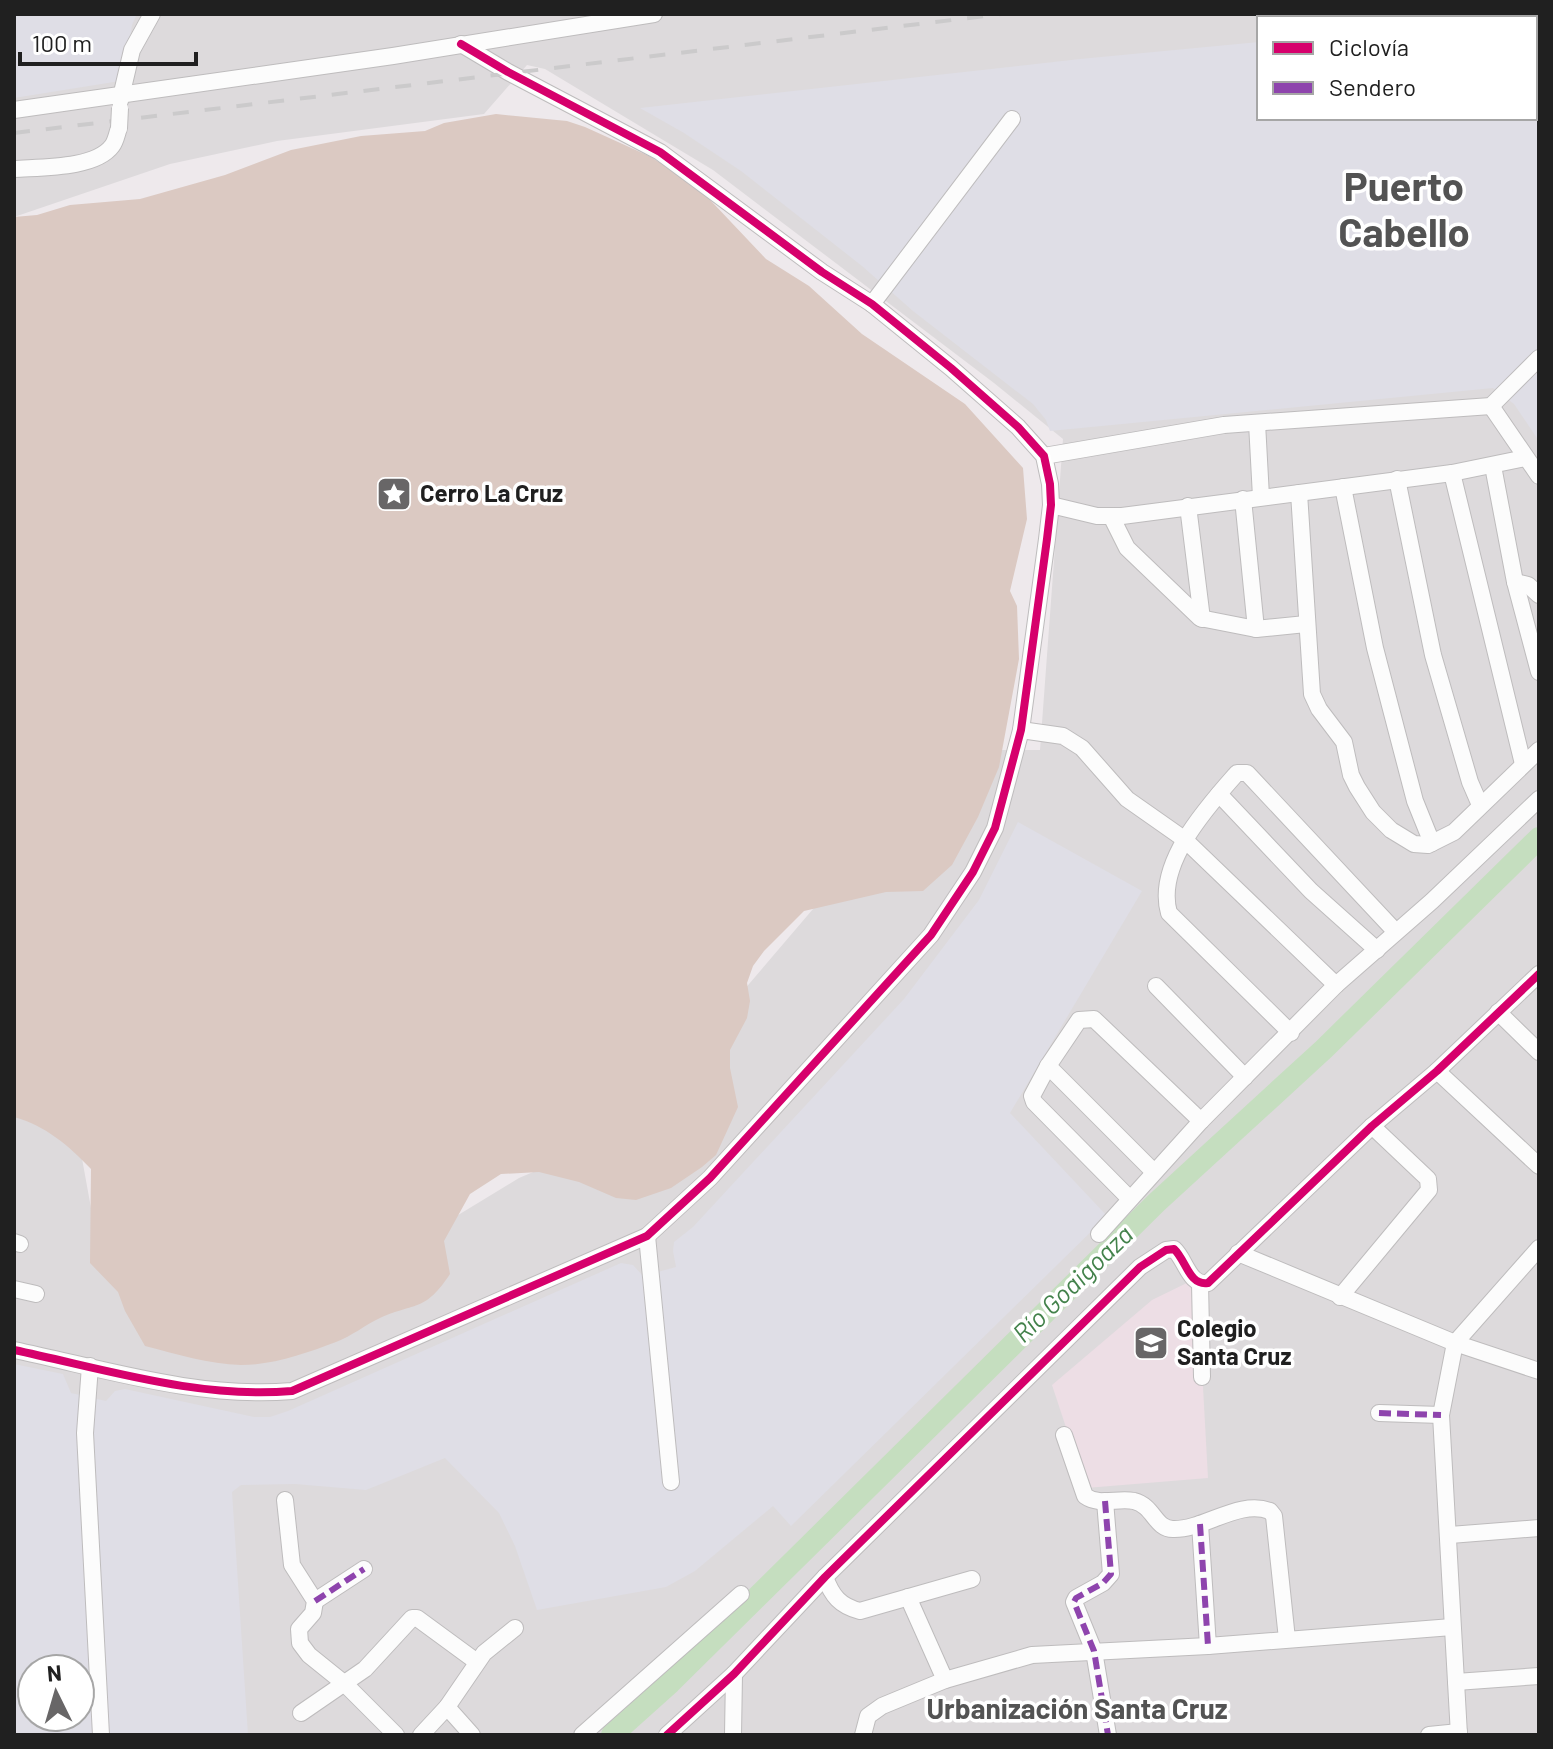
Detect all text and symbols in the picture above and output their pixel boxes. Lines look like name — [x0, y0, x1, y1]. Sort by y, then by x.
scale bar — [20, 16, 196, 66]
legend — [1257, 16, 1537, 120]
text: 100 m — [32, 28, 92, 57]
text: Ciclovía — [1329, 32, 1409, 61]
text: Sendero — [1329, 72, 1416, 101]
district label: Puerto Cabello — [1338, 161, 1470, 255]
place icon: Cerro La Cruz — [375, 475, 413, 513]
place label: Cerro La Cruz — [420, 478, 563, 507]
water label: Río Goaigoaza — [1005, 1218, 1138, 1348]
place label: Colegio Santa Cruz — [1177, 1313, 1291, 1370]
school or university icon: Colegio Santa Cruz — [1132, 1324, 1170, 1362]
north arrow — [16, 1653, 96, 1733]
text: N — [46, 1658, 63, 1686]
district label: Urbanización Santa Cruz — [926, 1691, 1228, 1725]

